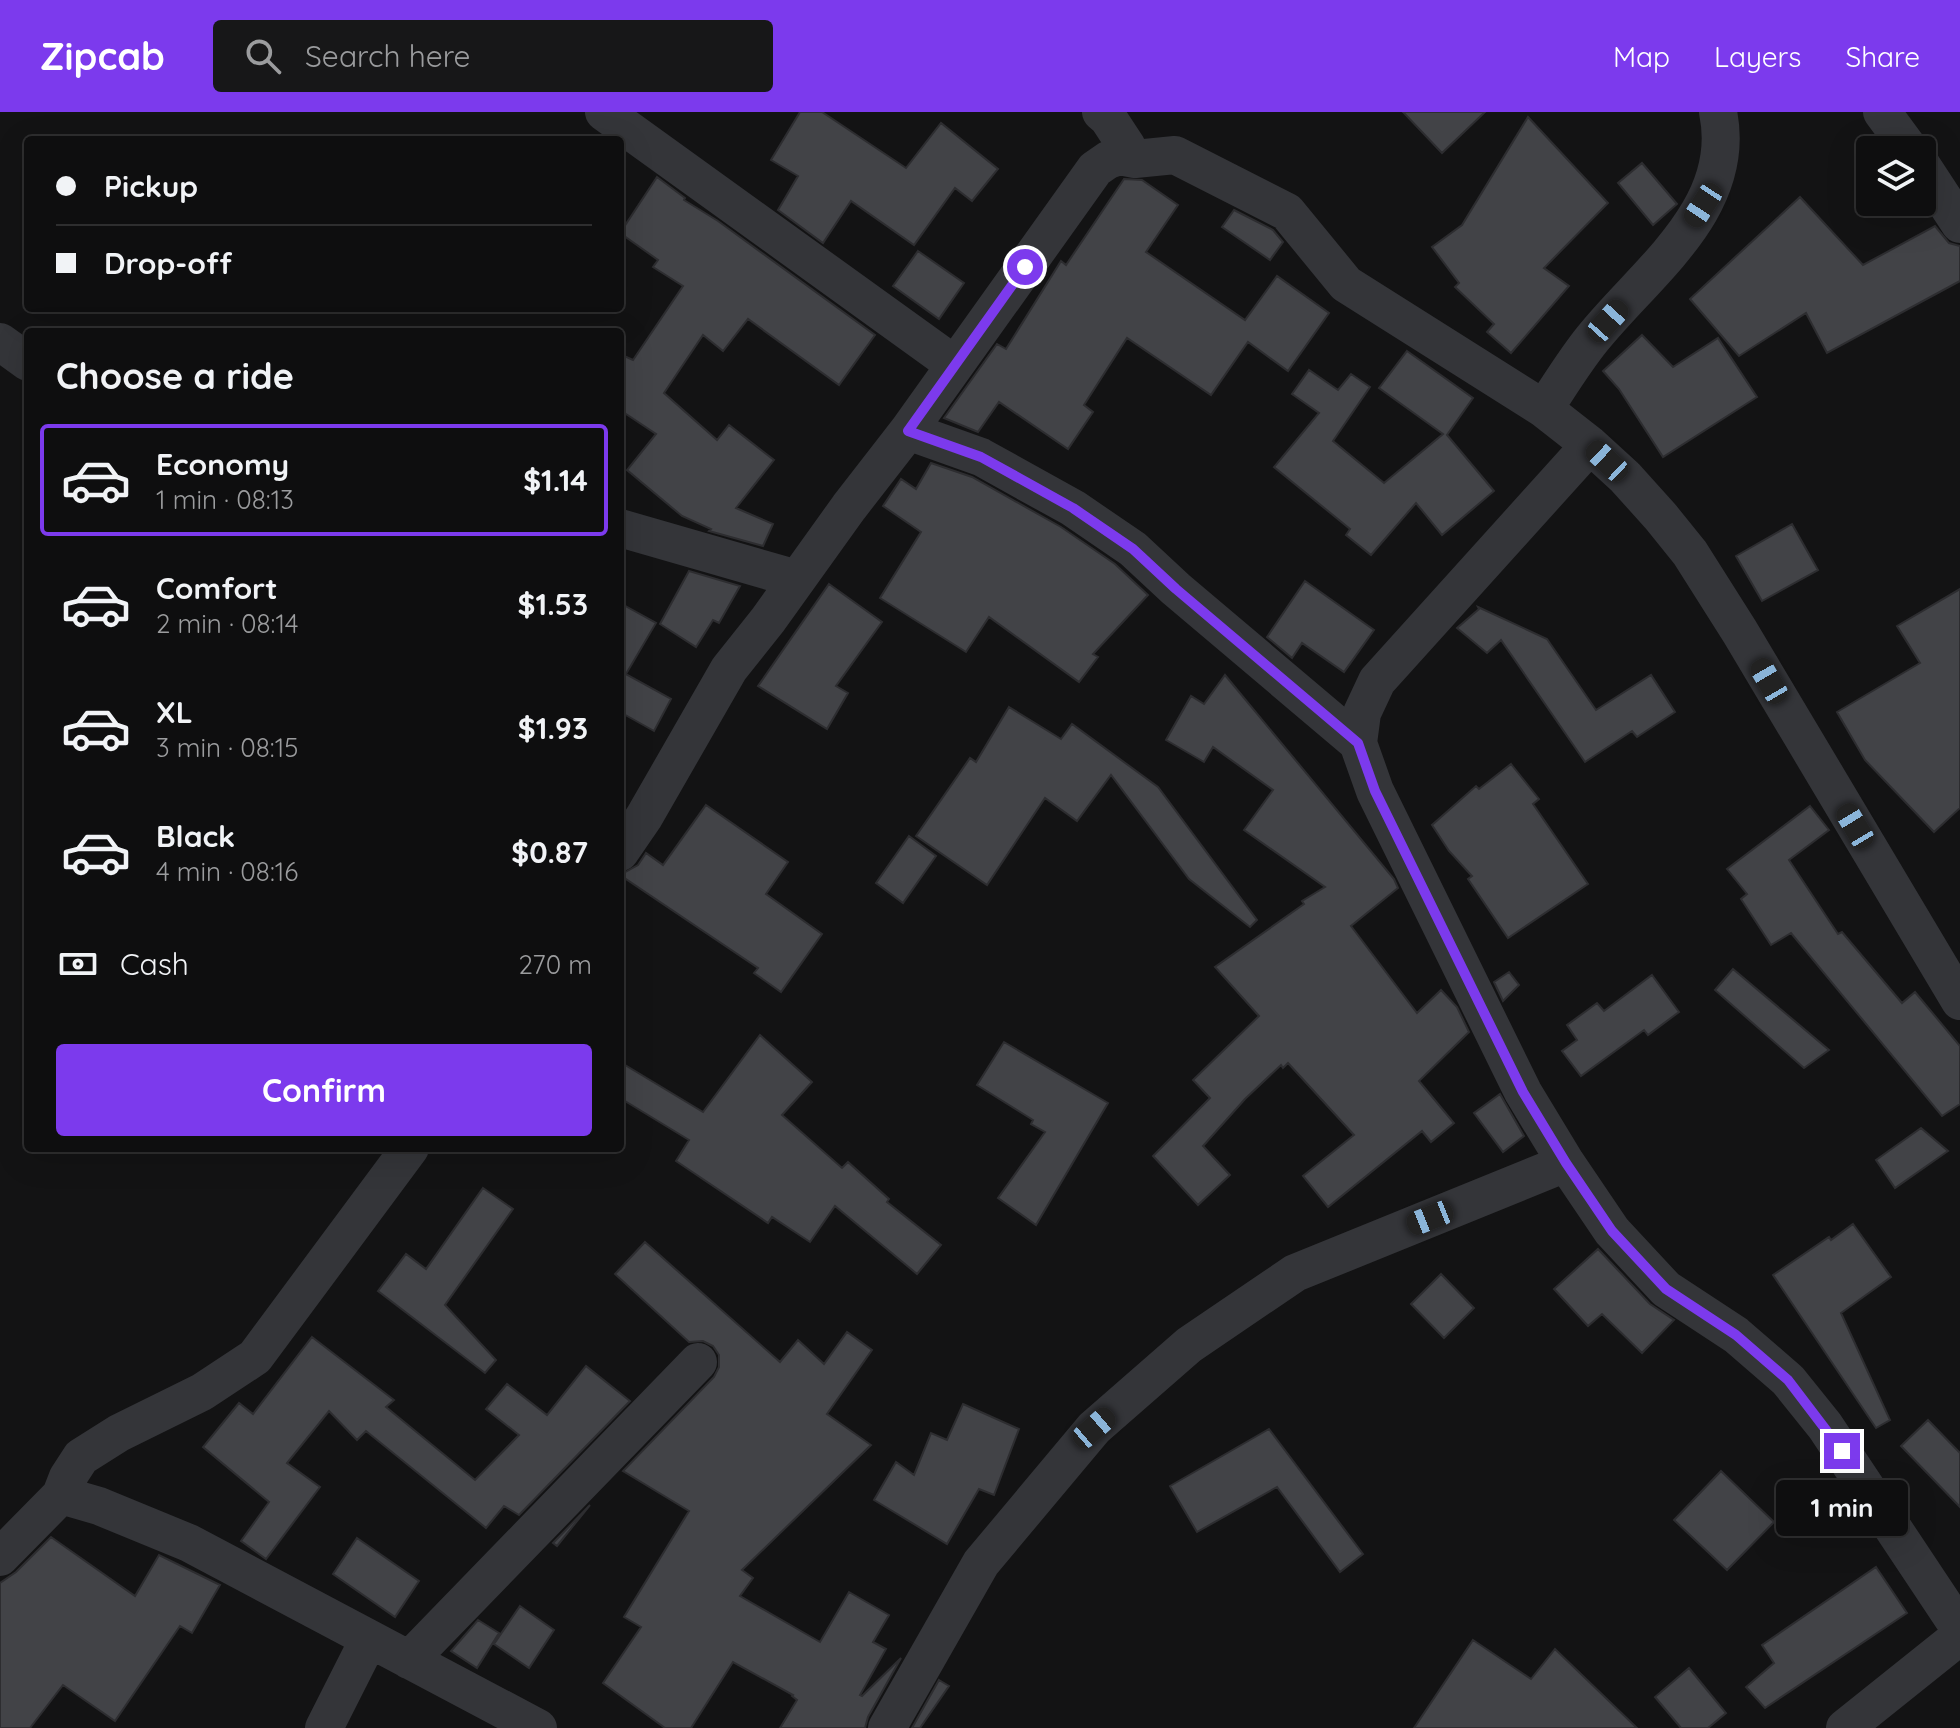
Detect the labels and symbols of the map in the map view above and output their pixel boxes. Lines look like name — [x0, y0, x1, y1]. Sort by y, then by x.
car — [1680, 178, 1726, 232]
route start — [1007, 249, 1043, 285]
car — [1583, 295, 1633, 347]
car — [1581, 436, 1633, 486]
car — [1747, 654, 1791, 708]
car — [1832, 799, 1878, 853]
car — [1403, 1198, 1457, 1238]
car — [1068, 1403, 1120, 1453]
route end — [1824, 1433, 1860, 1469]
callout: 1 min — [1776, 1479, 1908, 1535]

